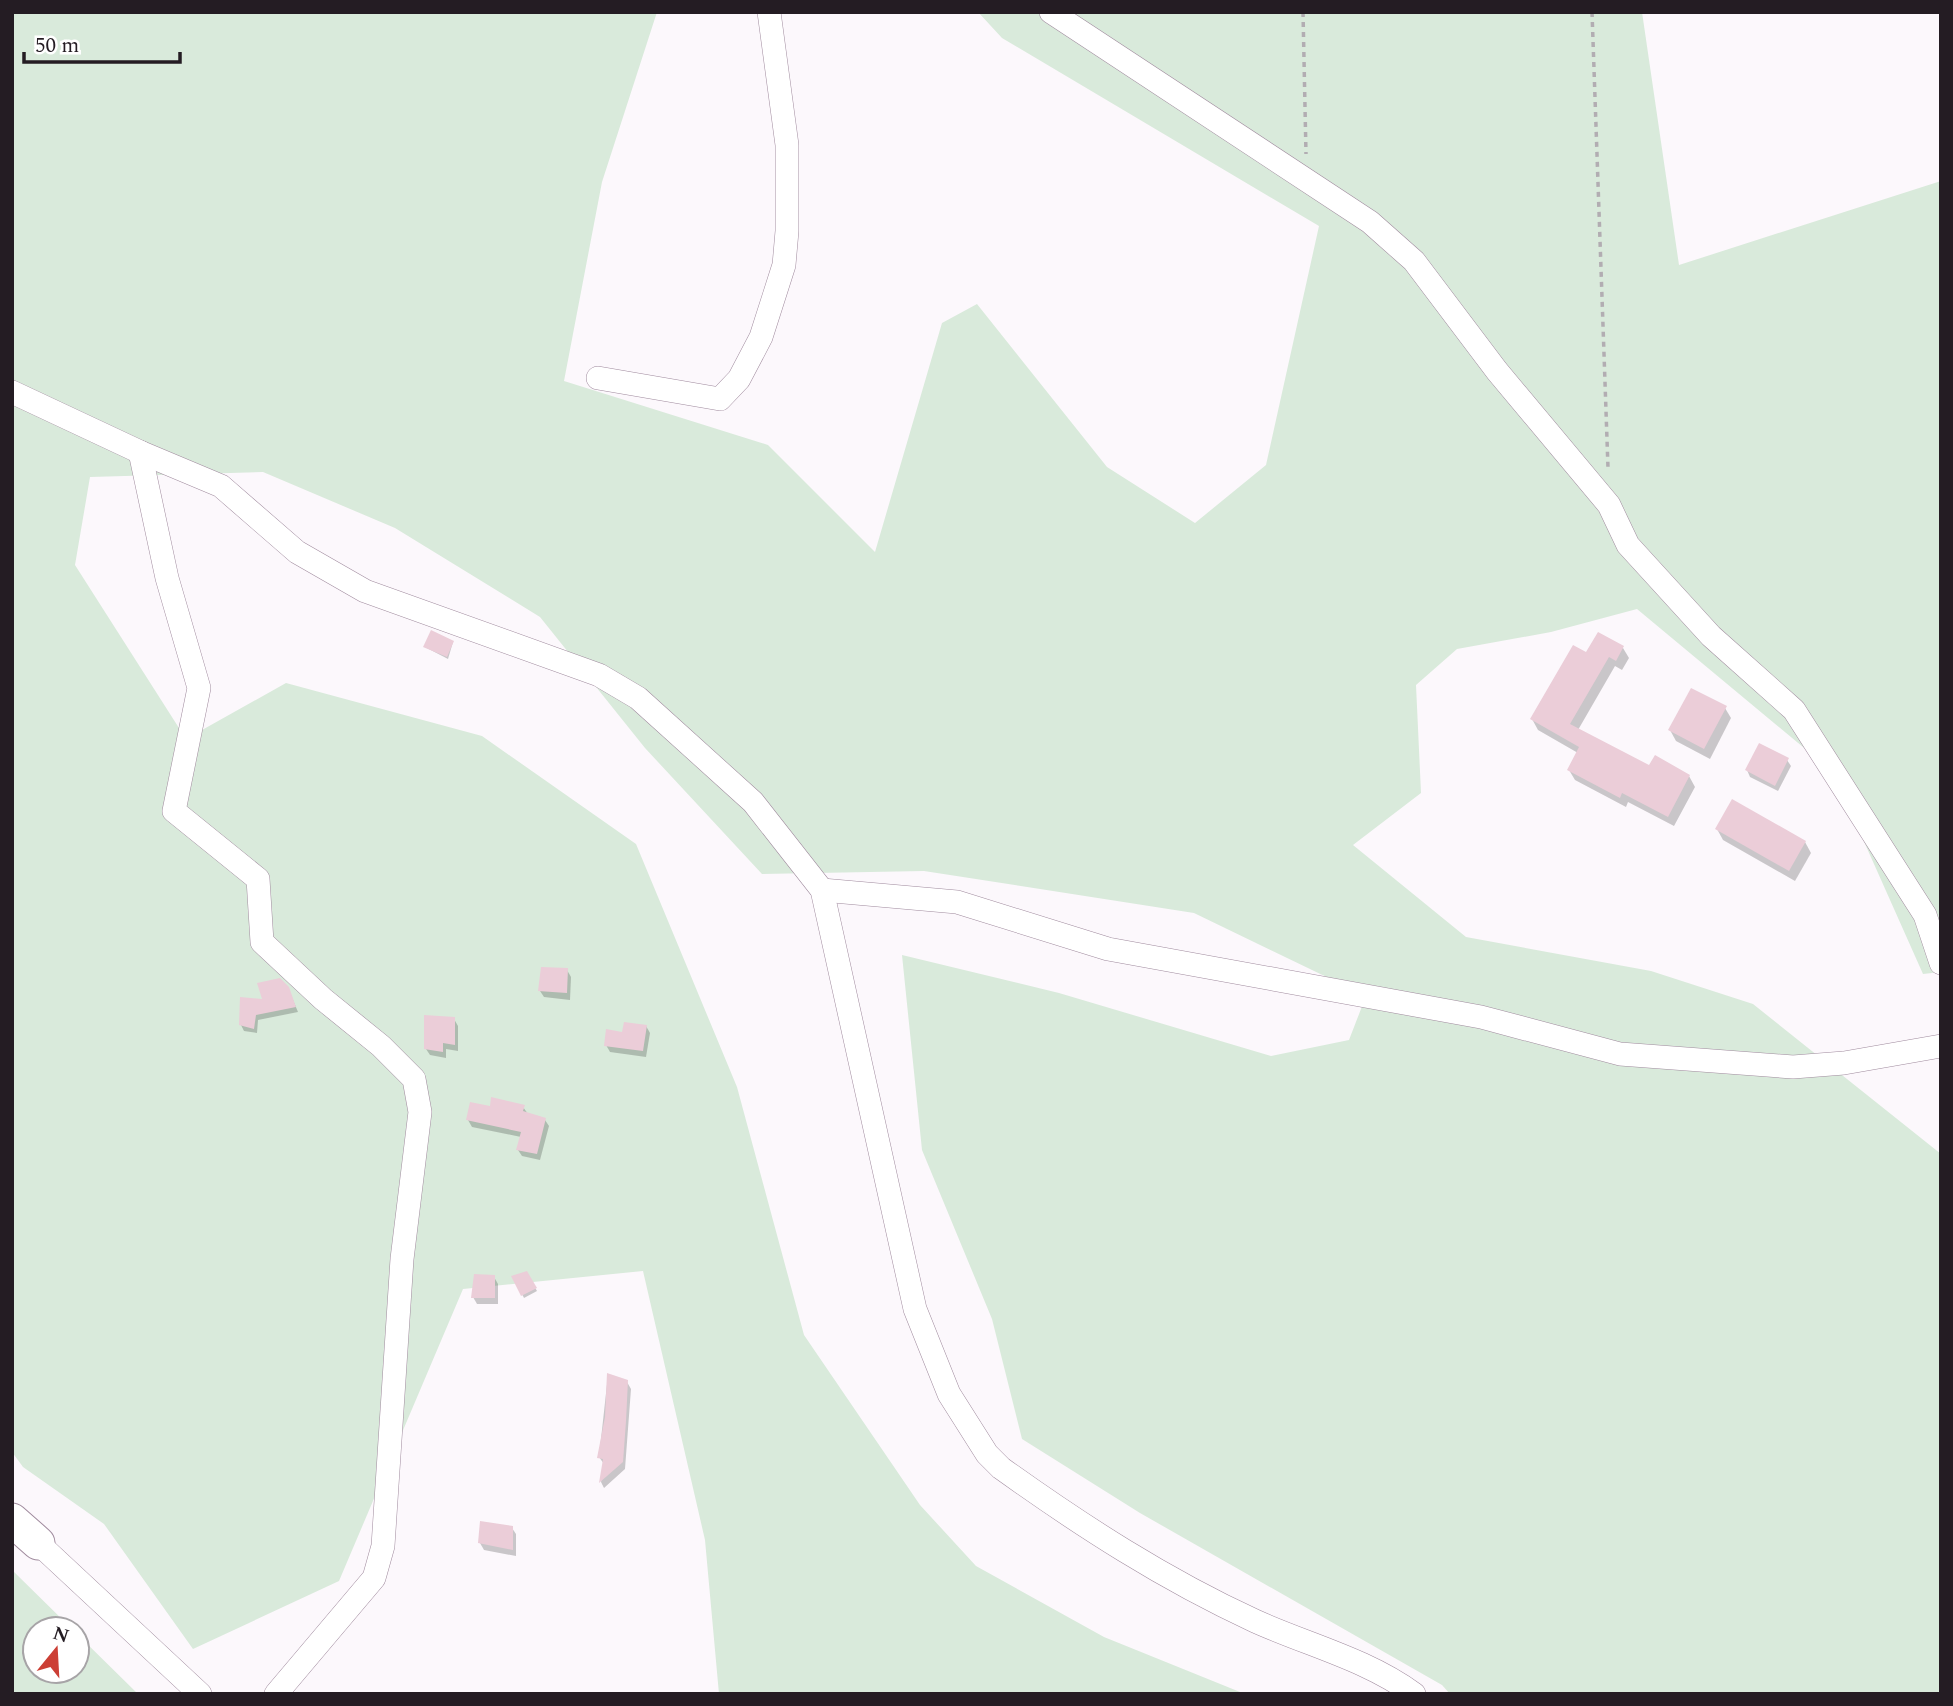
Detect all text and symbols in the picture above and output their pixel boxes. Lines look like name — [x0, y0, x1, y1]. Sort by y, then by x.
scale bar — [24, 21, 180, 65]
text: 50 m — [35, 30, 79, 62]
north arrow — [21, 1615, 91, 1685]
text: N — [49, 1619, 73, 1651]

